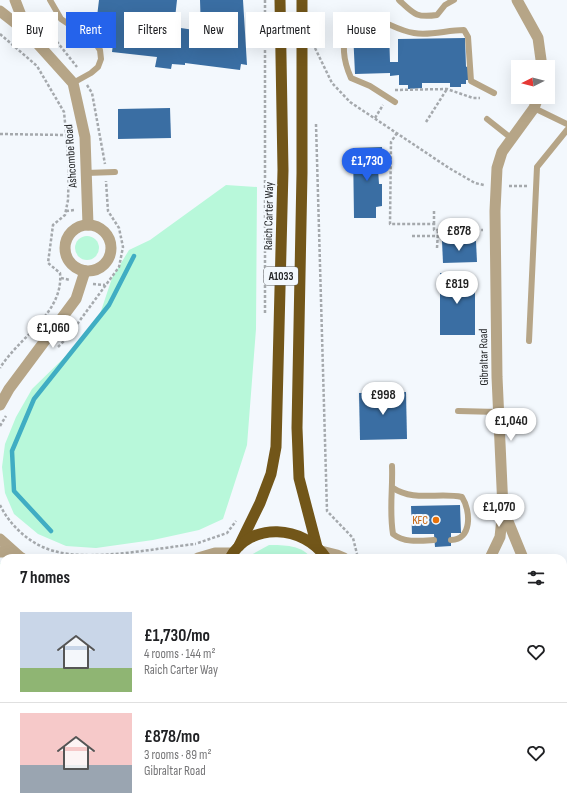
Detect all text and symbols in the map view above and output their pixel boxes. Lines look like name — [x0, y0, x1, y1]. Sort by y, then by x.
chip: Buy — [12, 12, 58, 48]
chip: Rent — [66, 12, 116, 48]
chip: Filters — [124, 12, 181, 48]
chip: New — [189, 12, 238, 48]
chip: Apartment — [246, 12, 325, 48]
chip: House — [333, 12, 390, 48]
north arrow — [511, 60, 555, 104]
map controls — [511, 60, 555, 104]
street label: Ashcombe Road — [61, 124, 81, 189]
pin: £1,730 — [334, 148, 400, 182]
text: £1,730 — [351, 153, 383, 169]
street label: Raich Carter Way — [261, 181, 277, 250]
pin: £878 — [435, 218, 483, 252]
text: £878 — [447, 223, 471, 239]
road number: A1033 — [264, 267, 298, 285]
pin: £819 — [433, 271, 481, 305]
text: £819 — [445, 276, 469, 292]
pin: £1,060 — [20, 315, 86, 349]
text: £1,060 — [36, 320, 70, 336]
street label: Gibraltar Road — [476, 328, 492, 386]
pin: £998 — [359, 382, 407, 416]
text: £998 — [370, 387, 396, 403]
pin: £1,040 — [478, 408, 544, 442]
text: £1,040 — [494, 413, 528, 429]
pin: £1,070 — [466, 494, 532, 528]
text: £1,070 — [483, 499, 515, 515]
place label: KFC — [412, 513, 428, 528]
marker: KFC — [431, 515, 441, 525]
icon: filters — [525, 567, 547, 589]
text: 7 homes — [20, 568, 70, 588]
text: £1,730/mo — [144, 626, 210, 646]
icon: home — [52, 628, 100, 676]
icon: heart — [525, 641, 547, 663]
text: 4 rooms · 144 m² — [144, 646, 215, 662]
text: Raich Carter Way — [144, 662, 218, 678]
text: £878/mo — [144, 727, 200, 747]
icon: home — [52, 729, 100, 777]
icon: heart — [525, 742, 547, 764]
text: 3 rooms · 89 m² — [144, 747, 211, 763]
text: Gibraltar Road — [144, 763, 206, 779]

